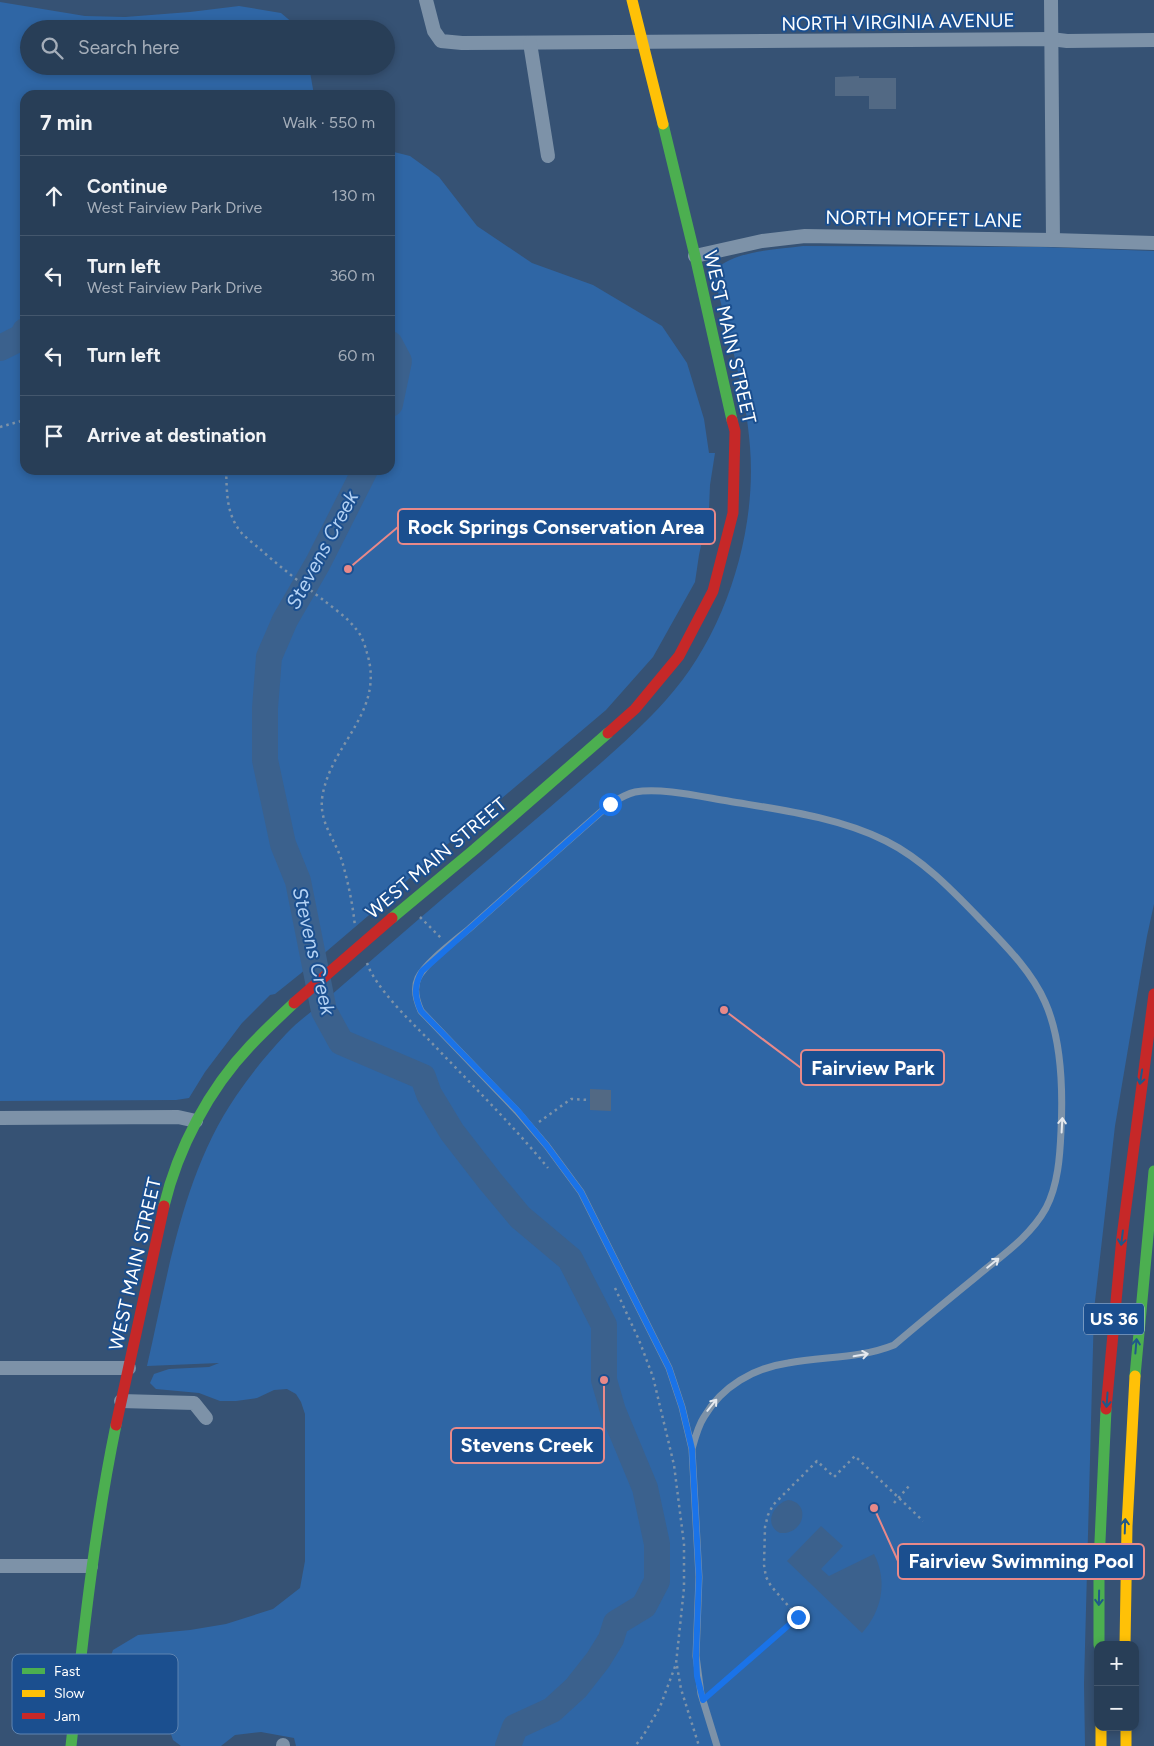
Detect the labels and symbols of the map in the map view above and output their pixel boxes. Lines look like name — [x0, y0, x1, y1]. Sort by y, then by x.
street label: NORTH VIRGINIA AVENUE — [781, 8, 1015, 36]
street label: NORTH MOFFET LANE — [825, 206, 1023, 232]
street label: WEST MAIN STREET — [699, 248, 761, 426]
water label: Stevens Creek — [281, 486, 364, 613]
callout: Rock Springs Conservation Area — [398, 509, 715, 544]
text: Rock Springs Conservation Area — [408, 515, 704, 539]
street label: WEST MAIN STREET — [361, 792, 512, 924]
route start — [599, 793, 622, 816]
water label: Stevens Creek — [288, 885, 341, 1018]
callout: Fairview Park — [801, 1050, 944, 1085]
text: Fairview Park — [811, 1056, 935, 1080]
one-way arrow — [1136, 1069, 1146, 1085]
one-way arrow — [1057, 1117, 1066, 1133]
street label: WEST MAIN STREET — [104, 1175, 166, 1353]
one-way arrow — [1117, 1230, 1127, 1246]
one-way arrow — [986, 1258, 999, 1269]
road number: US 36 — [1084, 1304, 1144, 1335]
one-way arrow — [1131, 1339, 1141, 1355]
one-way arrow — [852, 1349, 868, 1359]
one-way arrow — [1102, 1392, 1112, 1408]
one-way arrow — [707, 1399, 718, 1412]
callout: Stevens Creek — [451, 1428, 604, 1463]
text: Stevens Creek — [461, 1433, 594, 1457]
one-way arrow — [1121, 1518, 1130, 1534]
callout: Fairview Swimming Pool — [898, 1544, 1144, 1579]
text: Fairview Swimming Pool — [908, 1549, 1134, 1573]
one-way arrow — [1095, 1589, 1104, 1605]
route end — [787, 1606, 810, 1629]
legend — [12, 1654, 178, 1734]
text: Fast — [54, 1663, 80, 1680]
text: Slow — [54, 1685, 85, 1702]
text: Jam — [54, 1708, 80, 1725]

